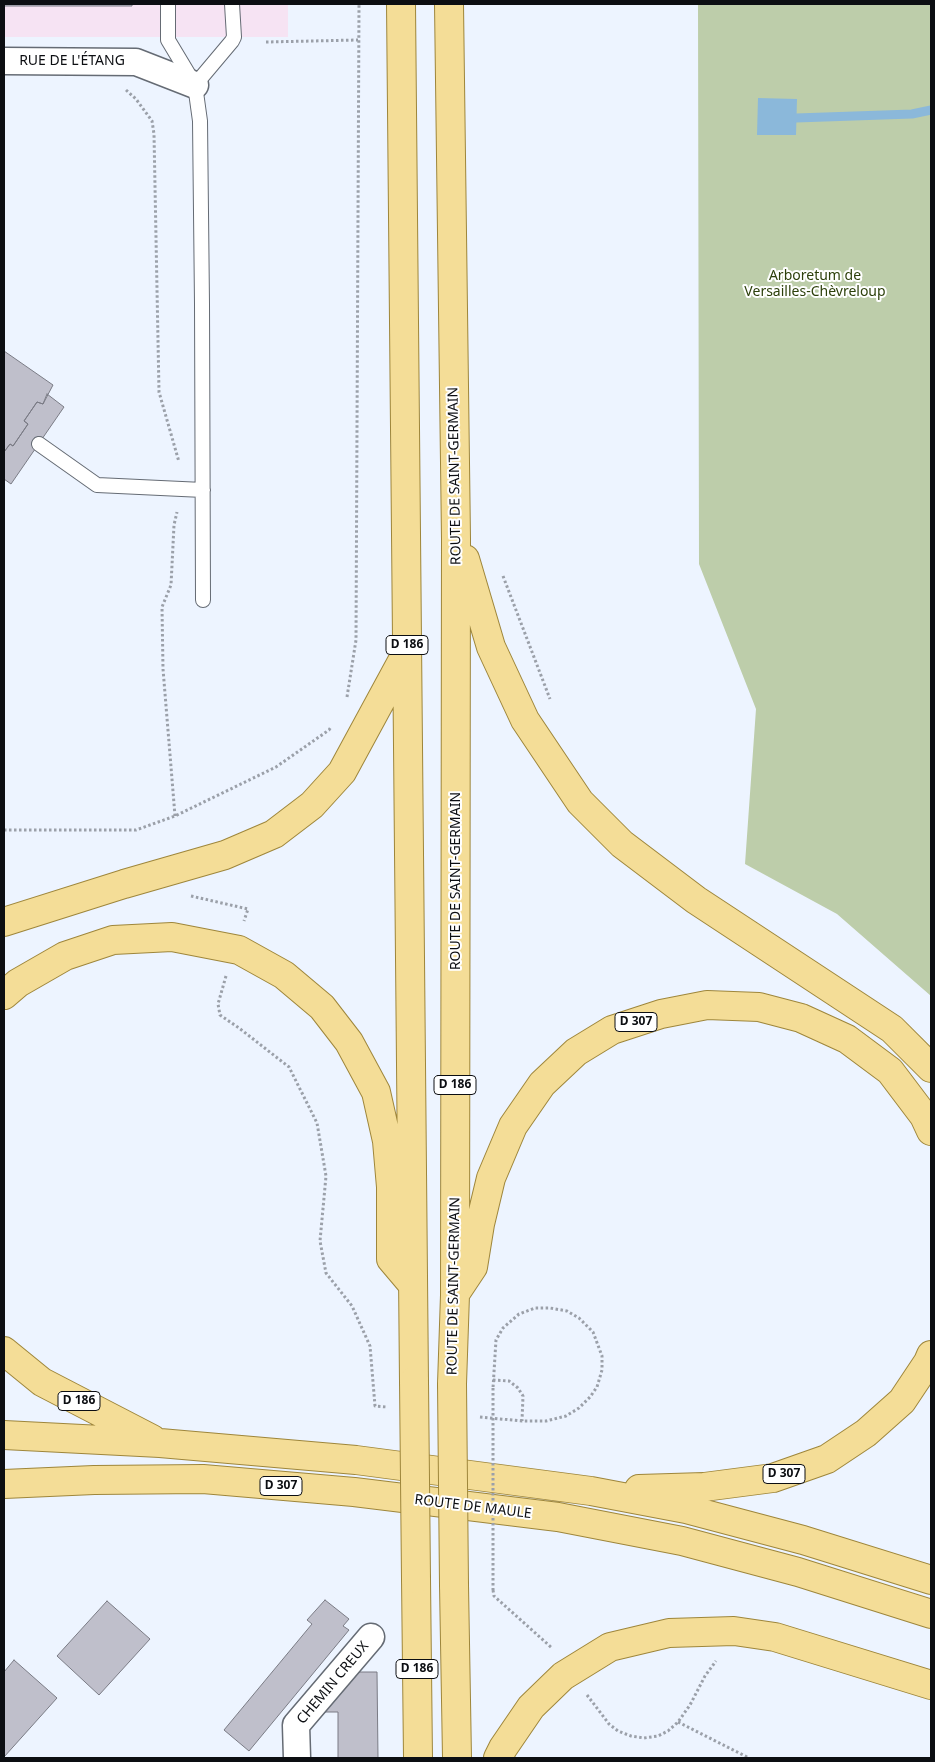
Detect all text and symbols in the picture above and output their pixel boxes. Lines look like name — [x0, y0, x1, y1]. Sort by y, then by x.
street label: RUE DE L'ÉTANG — [19, 53, 125, 69]
park label: Arboretum de Versailles-Chèvreloup — [744, 268, 886, 300]
street label: ROUTE DE SAINT-GERMAIN — [445, 387, 465, 565]
road number: D 186 — [386, 636, 428, 654]
street label: ROUTE DE SAINT-GERMAIN — [448, 792, 464, 970]
road number: D 307 — [615, 1012, 657, 1032]
road number: D 186 — [434, 1076, 476, 1094]
street label: ROUTE DE SAINT-GERMAIN — [444, 1197, 464, 1375]
road number: D 186 — [58, 1392, 100, 1410]
road number: D 307 — [763, 1465, 805, 1484]
road number: D 307 — [260, 1476, 302, 1495]
street label: ROUTE DE MAULE — [414, 1491, 532, 1523]
street label: CHEMIN CREUX — [294, 1638, 372, 1728]
road number: D 186 — [396, 1660, 438, 1678]

